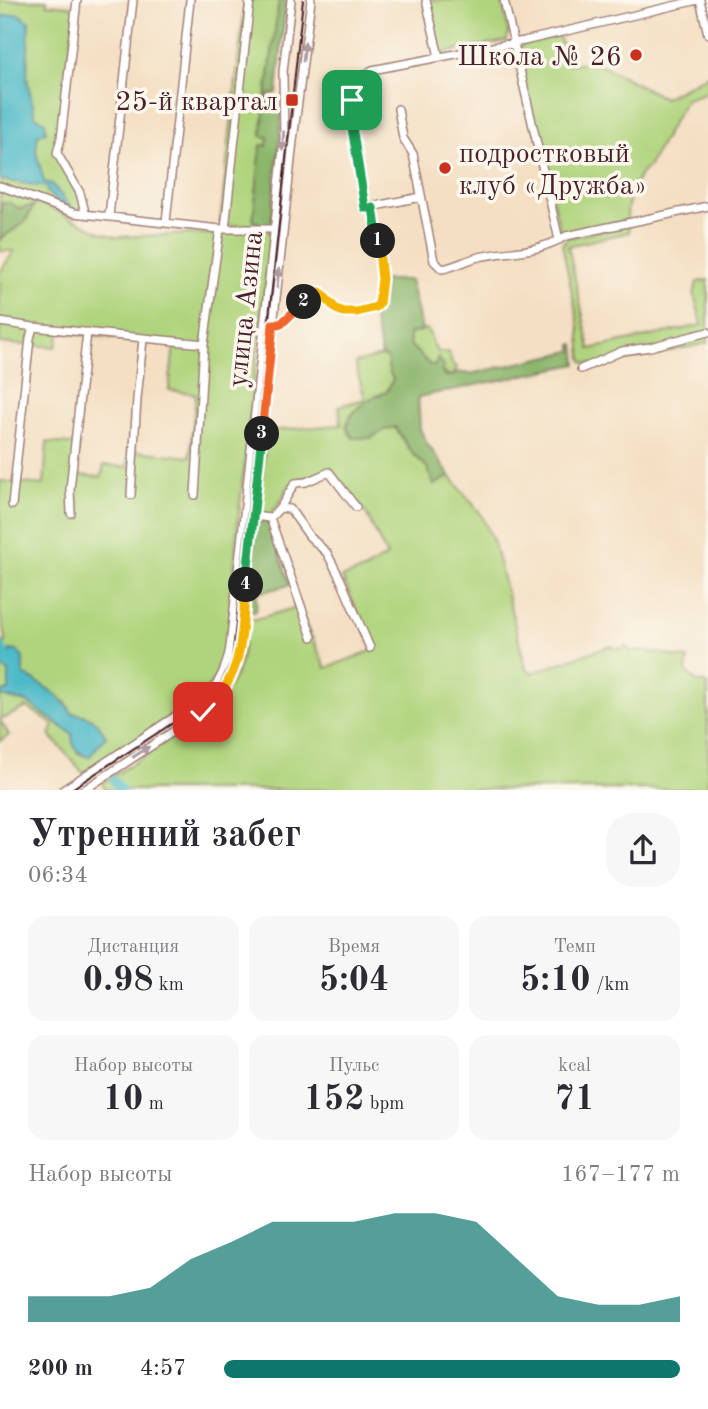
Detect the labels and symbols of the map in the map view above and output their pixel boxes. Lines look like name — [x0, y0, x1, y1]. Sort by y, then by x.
one-way arrow — [299, 41, 310, 63]
place label: Школа № 26 — [457, 44, 622, 72]
marker: Школа № 26 — [628, 47, 644, 63]
pin — [322, 70, 382, 130]
place label: 25-й квартал — [115, 89, 278, 117]
marker: 25-й квартал — [284, 92, 300, 108]
one-way arrow — [277, 130, 288, 152]
place label: подростковый клуб «Дружба» — [459, 141, 647, 201]
marker: подростковый клуб «Дружба» — [437, 160, 453, 176]
pin: 1 — [360, 224, 396, 258]
street label: улица Азина — [225, 229, 269, 389]
one-way arrow — [272, 267, 283, 289]
pin: 2 — [286, 284, 322, 320]
pin: 3 — [244, 416, 280, 452]
pin: 4 — [229, 568, 264, 602]
pin — [173, 682, 233, 742]
one-way arrow — [132, 746, 151, 759]

